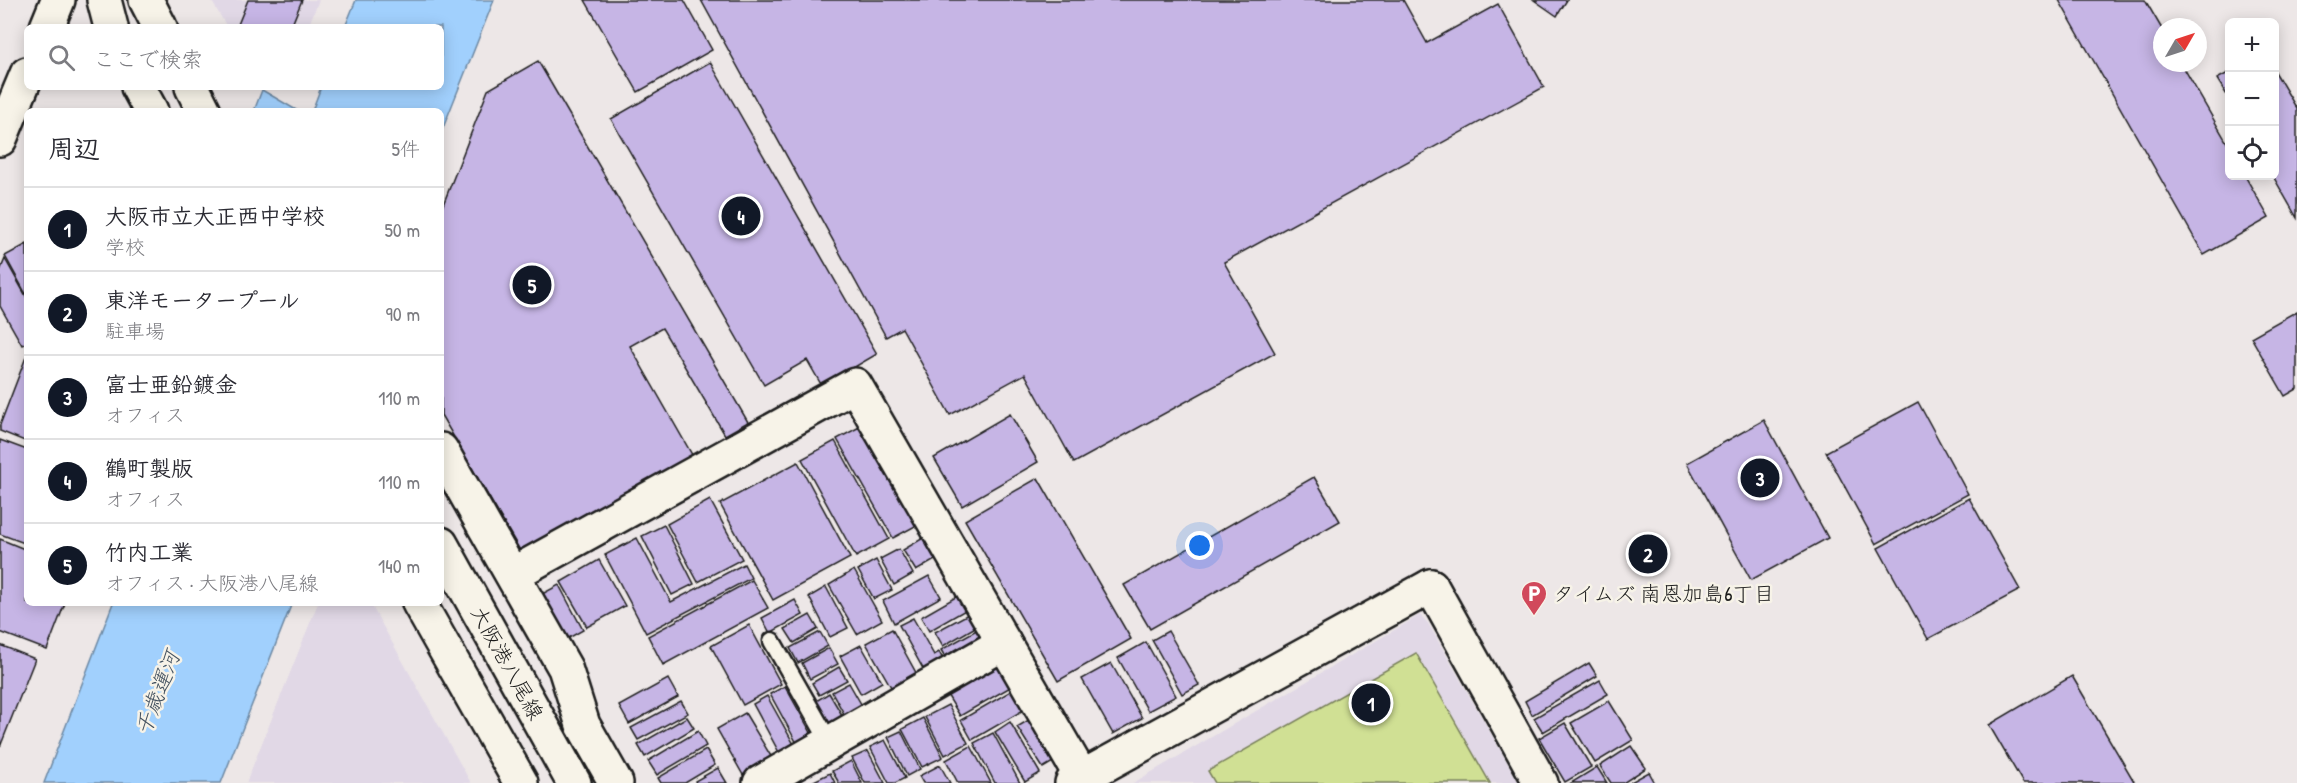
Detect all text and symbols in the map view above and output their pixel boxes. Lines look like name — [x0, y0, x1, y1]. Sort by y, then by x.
north arrow — [2153, 18, 2207, 72]
map controls — [2225, 18, 2279, 180]
button: + — [2225, 18, 2279, 72]
search box — [24, 24, 444, 90]
icon: search — [45, 41, 78, 74]
text: ここで検索 — [93, 44, 203, 74]
button: − — [2225, 72, 2279, 126]
button: locate — [2225, 126, 2279, 180]
text: 周辺 — [48, 131, 100, 166]
text: 5件 — [392, 135, 420, 162]
pin: 4 — [722, 194, 760, 238]
text: 大阪市立大正西中学校 — [105, 201, 325, 231]
text: 1 — [64, 216, 71, 243]
text: 50 m — [384, 216, 420, 243]
text: 学校 — [105, 233, 145, 260]
pin: 5 — [512, 262, 552, 308]
text: 東洋モータープール — [105, 285, 300, 315]
text: 2 — [63, 300, 72, 327]
text: 90 m — [386, 300, 420, 327]
text: 駐車場 — [105, 317, 165, 344]
text: 富士亜鉛鍍金 — [105, 369, 237, 399]
text: 3 — [63, 384, 72, 411]
text: 110 m — [378, 384, 420, 411]
text: オフィス — [105, 401, 185, 428]
text: 鶴町製版 — [105, 453, 193, 483]
pin: 3 — [1740, 456, 1780, 500]
text: 4 — [64, 468, 71, 495]
text: 110 m — [378, 468, 420, 495]
text: オフィス — [105, 485, 185, 512]
your location — [1185, 531, 1214, 560]
pin: 2 — [1628, 532, 1668, 576]
text: 竹内工業 — [105, 537, 193, 567]
text: 5 — [63, 552, 72, 579]
text: 140 m — [378, 552, 420, 579]
text: オフィス · 大阪港八尾線 — [105, 569, 318, 596]
parking icon: タイムズ 南恩加島6丁目 — [1519, 579, 1549, 617]
place label: タイムズ 南恩加島6丁目 — [1553, 579, 1775, 608]
street label: 大阪港八尾線 — [464, 601, 551, 725]
water label: 千歳運河 — [127, 644, 188, 739]
pin: 1 — [1352, 680, 1390, 726]

